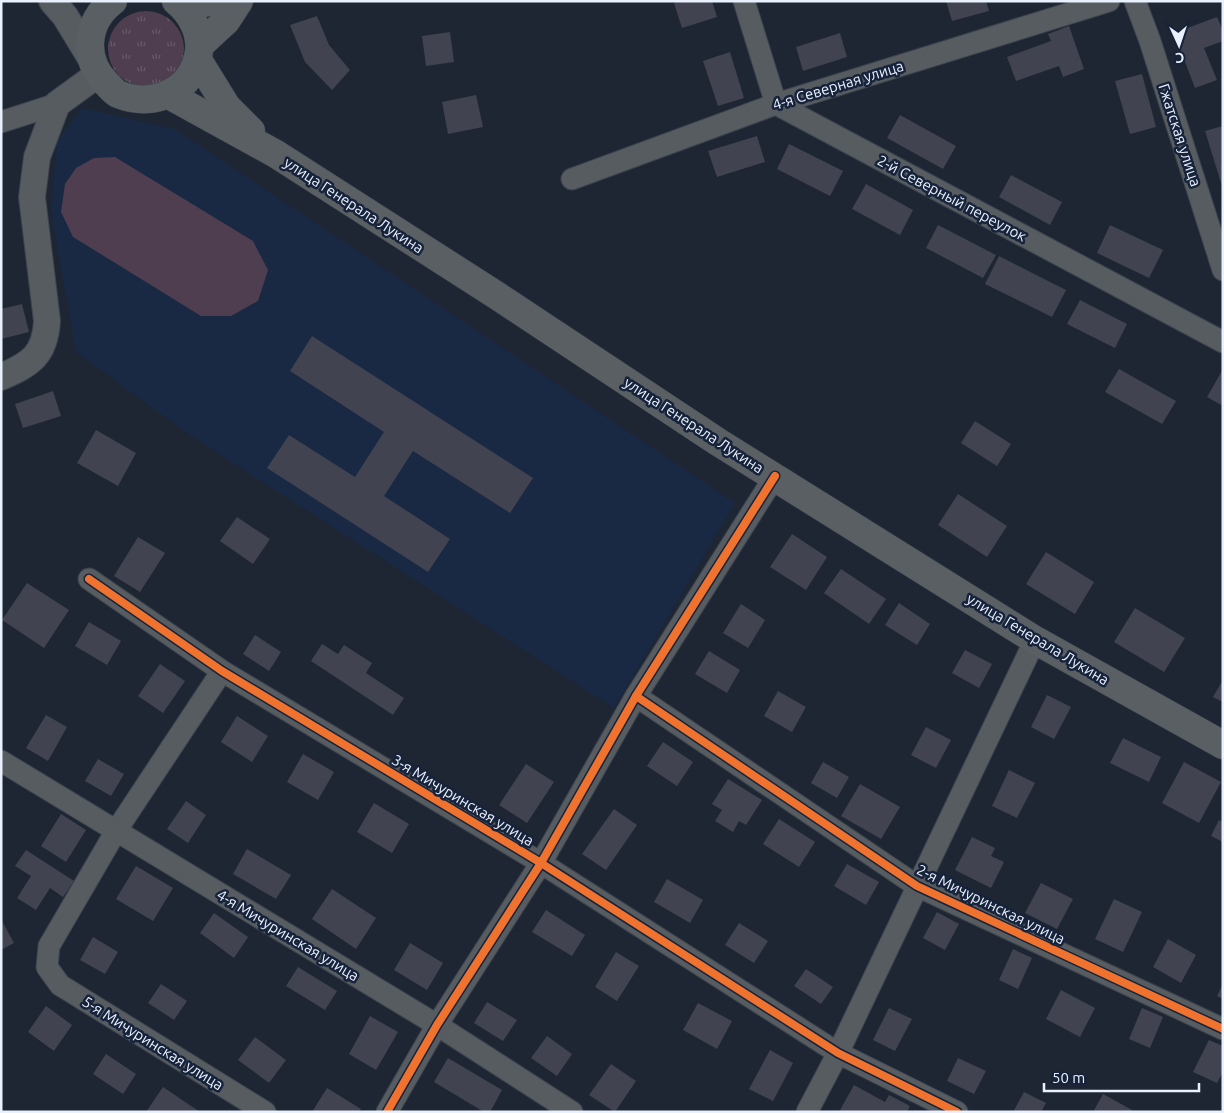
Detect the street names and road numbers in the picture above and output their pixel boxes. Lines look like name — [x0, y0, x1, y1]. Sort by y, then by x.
street label: 4-я Северная улица — [770, 57, 906, 113]
street label: Гжатская улица — [1155, 81, 1205, 189]
street label: 2-й Северный переулок — [875, 151, 1030, 245]
street label: улица Генерала Лукина — [281, 154, 427, 256]
street label: улица Генерала Лукина — [621, 374, 767, 476]
street label: улица Генерала Лукина — [964, 590, 1112, 688]
street label: 3-я Мичуринская улица — [389, 751, 537, 849]
street label: 2-я Мичуринская улица — [914, 861, 1068, 947]
street label: 4-я Мичуринская улица — [214, 886, 362, 984]
street label: 5-я Мичуринская улица — [80, 993, 226, 1093]

